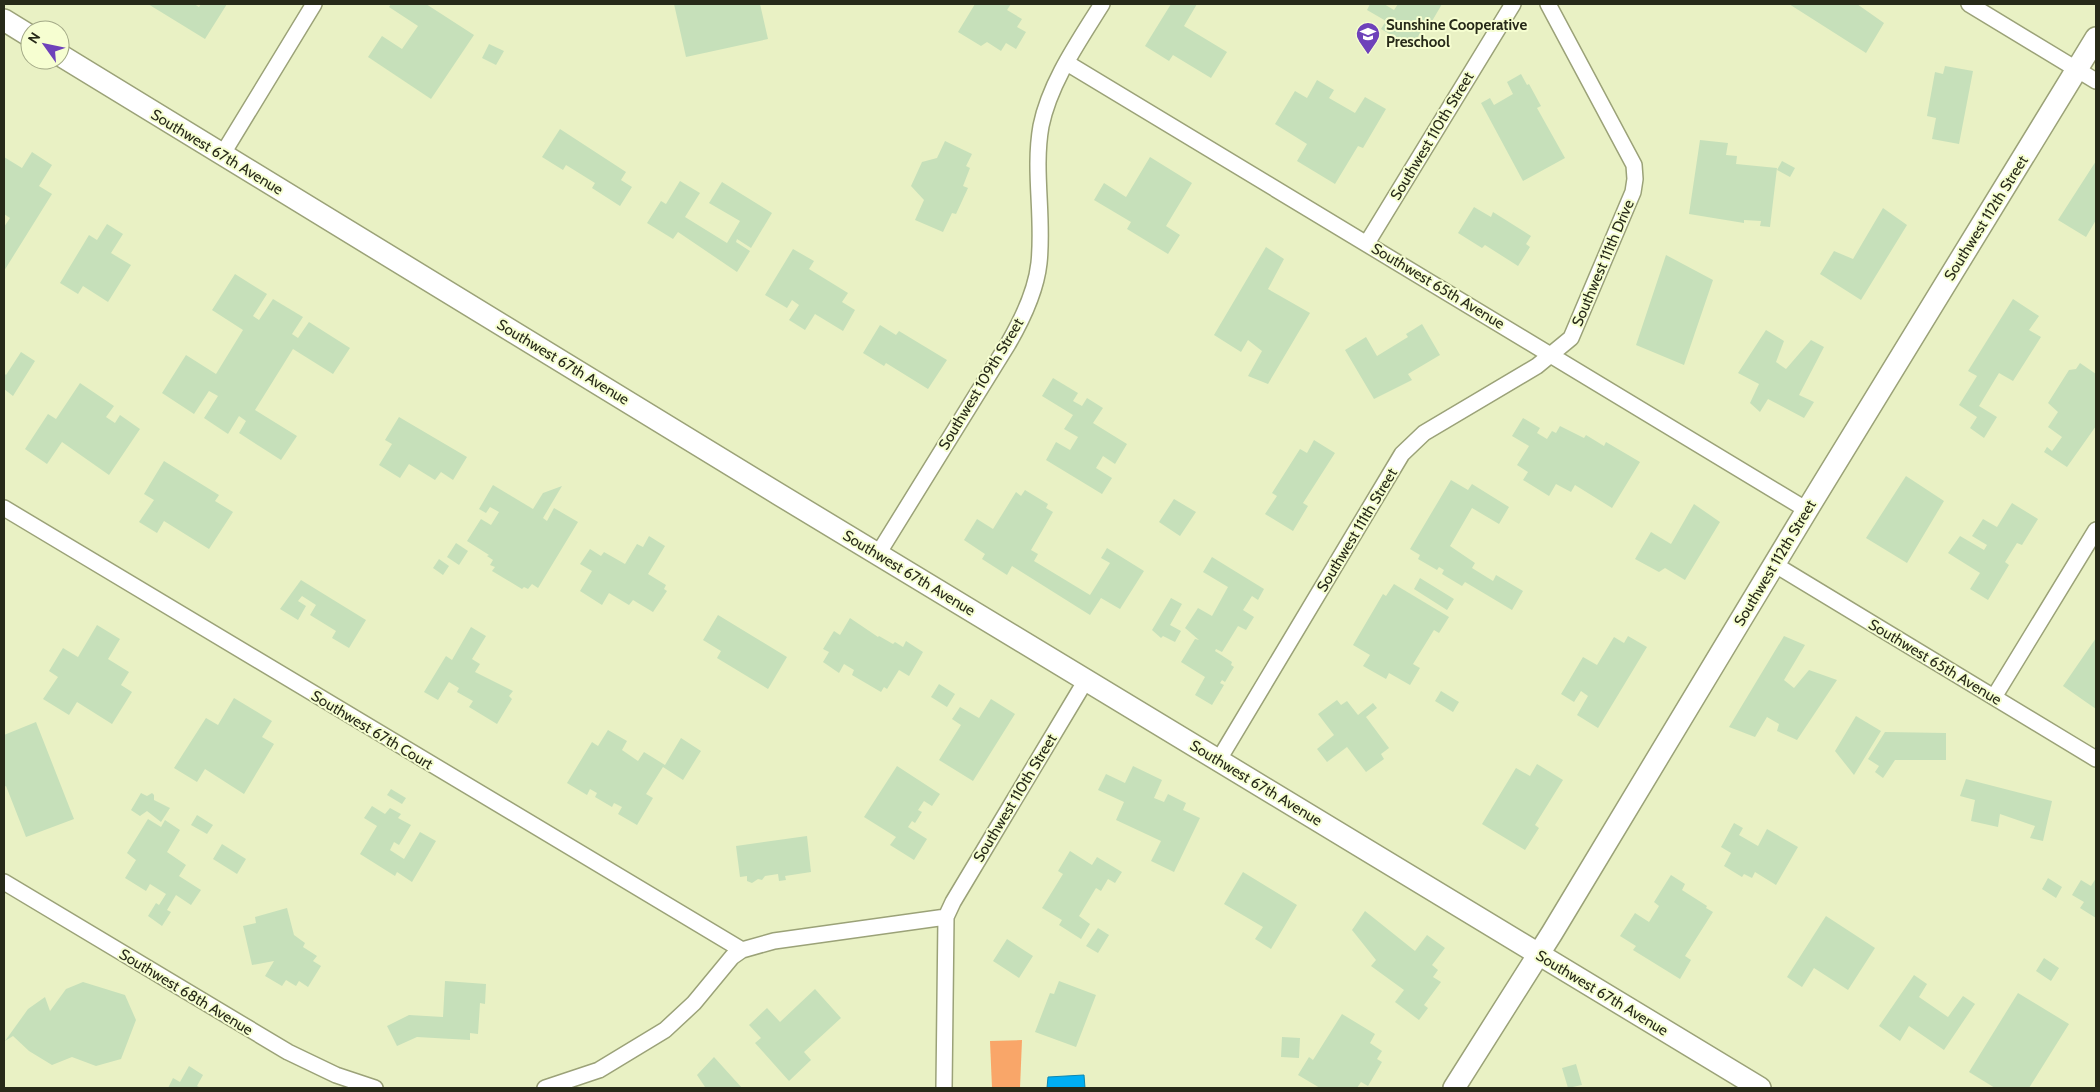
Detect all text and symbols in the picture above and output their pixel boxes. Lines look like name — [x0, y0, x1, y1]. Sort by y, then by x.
place label: Sunshine Cooperative Preschool — [1386, 16, 1527, 51]
north arrow — [20, 20, 70, 70]
school or university icon: Sunshine Cooperative Preschool — [1355, 21, 1381, 55]
text: N — [24, 29, 44, 47]
street label: Southwest 110th Street — [1387, 69, 1477, 203]
street label: Southwest 67th Avenue — [148, 105, 287, 199]
street label: Southwest 112th Street — [1940, 152, 2032, 284]
street label: Southwest 111th Drive — [1568, 197, 1638, 329]
street label: Southwest 65th Avenue — [1368, 239, 1508, 333]
street label: Southwest 67th Avenue — [494, 315, 633, 409]
street label: Southwest 109th Street — [935, 315, 1027, 453]
street label: Southwest 111th Street — [1313, 465, 1401, 595]
street label: Southwest 112th Street — [1730, 497, 1820, 629]
street label: Southwest 67th Avenue — [840, 526, 979, 620]
street label: Southwest 65th Avenue — [1865, 615, 2005, 709]
street label: Southwest 67th Court — [308, 687, 436, 773]
street label: Southwest 110th Street — [970, 731, 1060, 865]
street label: Southwest 67th Avenue — [1187, 736, 1326, 830]
street label: Southwest 68th Avenue — [116, 945, 256, 1039]
street label: Southwest 67th Avenue — [1533, 946, 1672, 1040]

